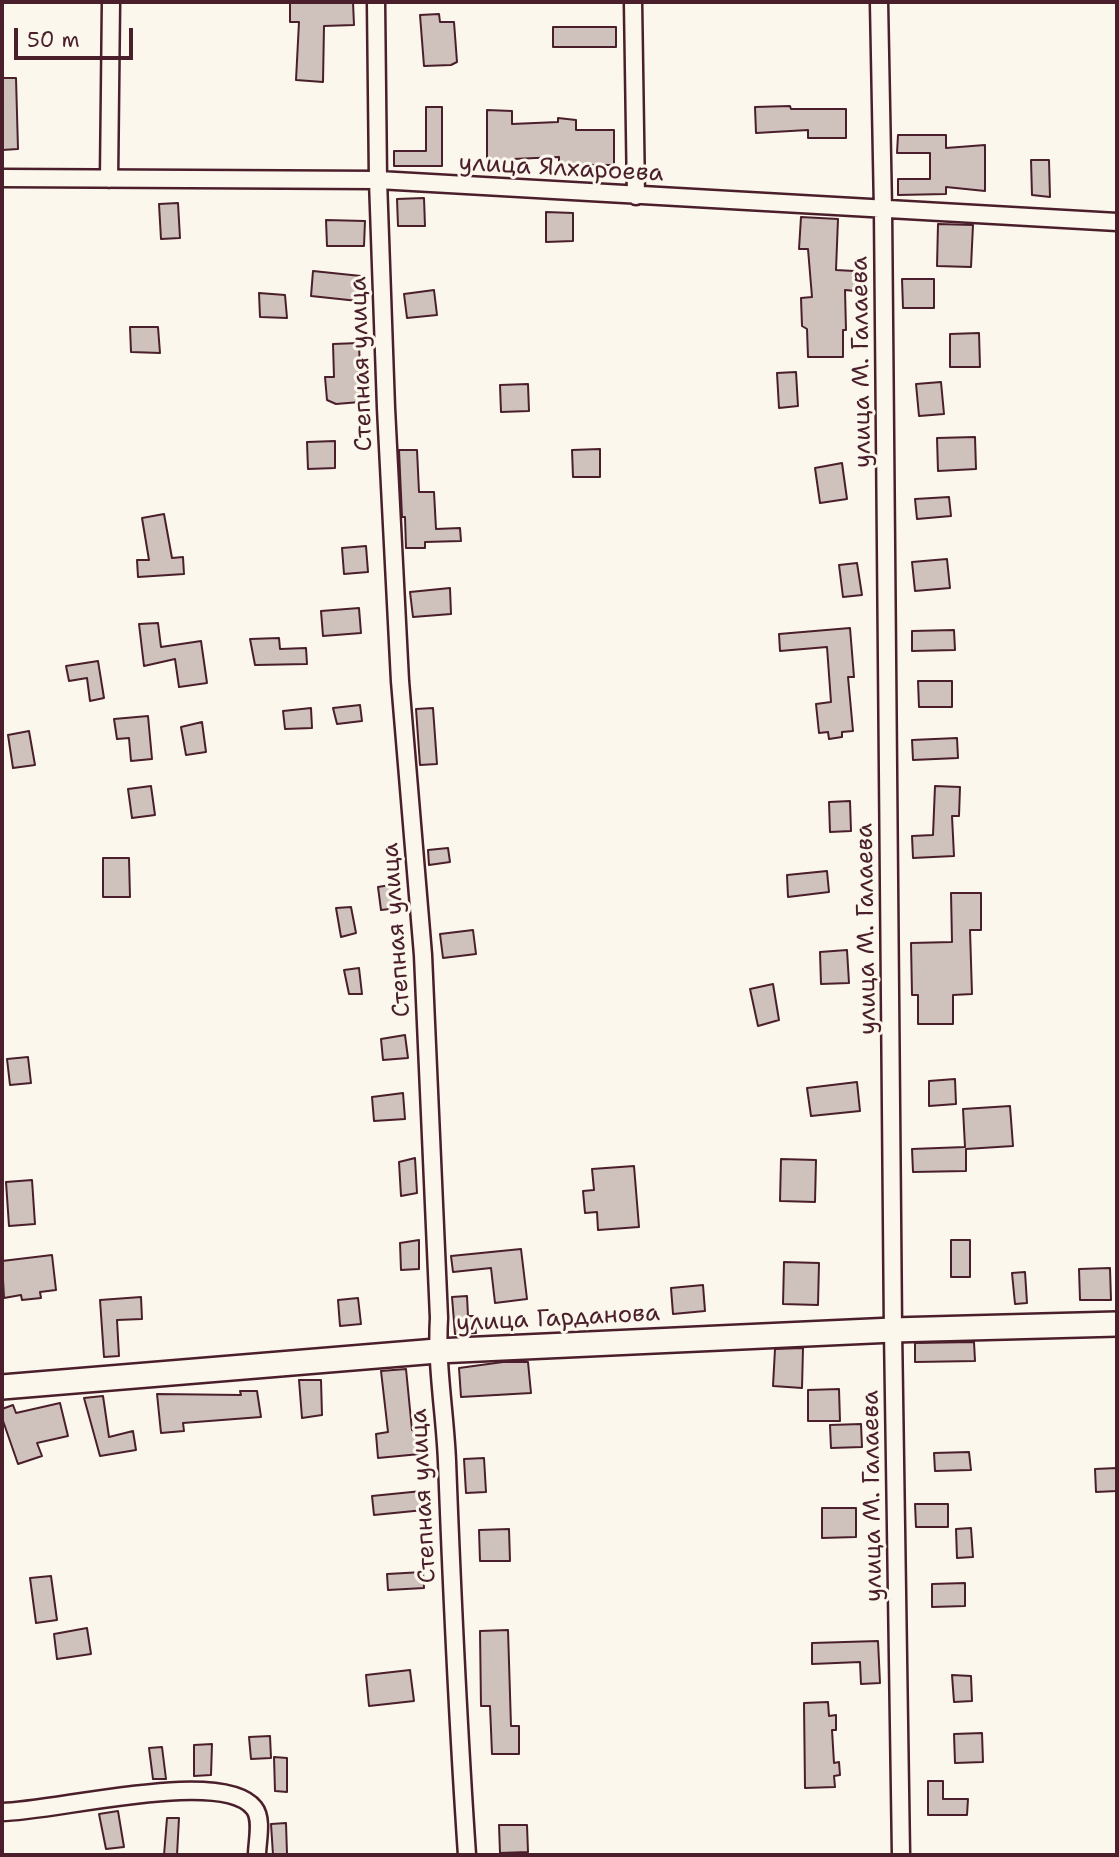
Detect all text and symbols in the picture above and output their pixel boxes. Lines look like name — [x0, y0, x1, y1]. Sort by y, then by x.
scale bar — [18, 14, 136, 58]
text: 50 m — [27, 26, 80, 54]
street label: улица Ялхароева — [458, 149, 664, 189]
street label: улица М. Галаева — [846, 256, 878, 468]
street label: Степная улица — [345, 276, 379, 452]
street label: улица М. Галаева — [851, 823, 883, 1035]
street label: Степная улица — [377, 842, 417, 1018]
street label: улица Гарданова — [455, 1299, 661, 1339]
street label: улица М. Галаева — [857, 1390, 889, 1602]
street label: Степная улица — [405, 1408, 443, 1584]

